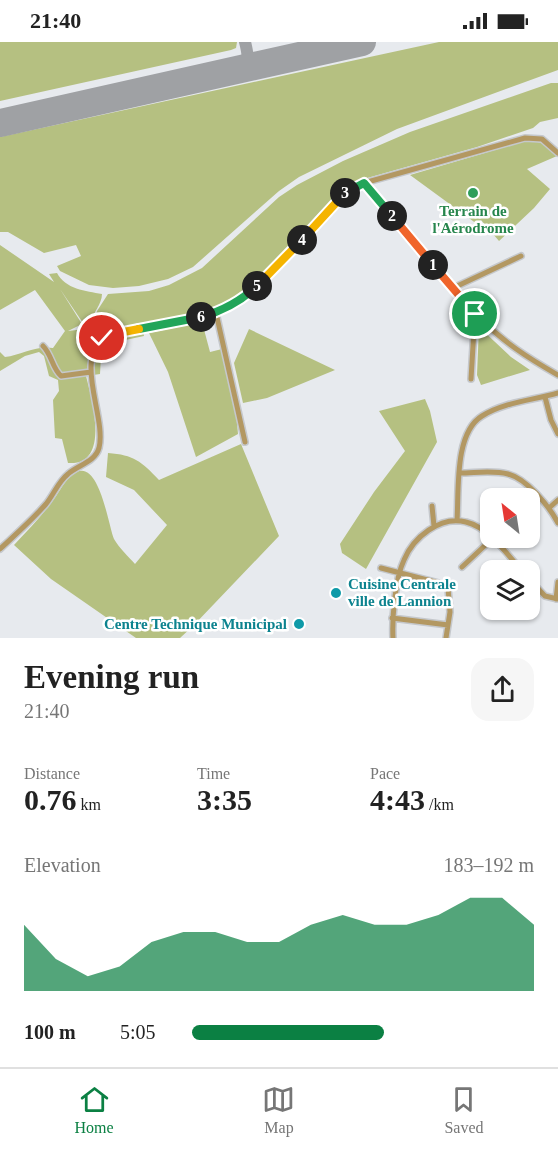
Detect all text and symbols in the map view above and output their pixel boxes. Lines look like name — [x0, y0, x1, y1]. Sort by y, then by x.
text: 21:40 — [30, 8, 81, 33]
pin: 3 — [330, 178, 360, 208]
text: 3 — [341, 184, 349, 201]
marker: Terrain de l'Aérodrome — [466, 186, 480, 200]
pin: 2 — [377, 201, 407, 231]
place label: Terrain de l'Aérodrome — [432, 203, 514, 236]
text: 2 — [388, 207, 396, 224]
pin: 4 — [287, 225, 317, 255]
text: 4 — [298, 231, 306, 248]
pin: 1 — [418, 250, 448, 280]
text: 1 — [429, 256, 437, 273]
pin: 5 — [242, 271, 272, 301]
text: 5 — [253, 277, 261, 294]
pin — [449, 288, 500, 339]
icon: arrive — [458, 297, 491, 330]
pin: 6 — [186, 302, 216, 332]
text: 6 — [197, 308, 205, 325]
pin — [76, 312, 127, 363]
icon: check — [85, 321, 118, 354]
north arrow — [480, 488, 540, 548]
map controls — [480, 488, 540, 620]
button: layers — [480, 560, 540, 620]
place label: Cuisine Centrale ville de Lannion — [348, 576, 456, 609]
marker: Cuisine Centrale ville de Lannion — [329, 586, 343, 600]
place label: Centre Technique Municipal — [104, 616, 287, 632]
marker: Centre Technique Municipal — [292, 617, 306, 631]
button: share — [471, 658, 534, 721]
text: Evening run — [24, 659, 199, 695]
text: 21:40 — [24, 700, 70, 722]
text: Distance — [24, 765, 80, 782]
text: Time — [197, 765, 230, 782]
text: Pace — [370, 765, 400, 782]
text: 0.76 — [24, 783, 77, 816]
text: 3:35 — [197, 783, 252, 816]
text: 4:43 — [370, 783, 425, 816]
text: km — [77, 796, 101, 813]
text: /km — [425, 796, 454, 813]
text: Elevation — [24, 854, 101, 876]
text: 183–192 m — [443, 854, 534, 876]
text: 100 m — [24, 1021, 76, 1043]
text: 5:05 — [120, 1021, 156, 1043]
tab: Home — [74, 1083, 114, 1137]
tab: Map — [262, 1083, 295, 1137]
tab: Saved — [444, 1083, 484, 1137]

